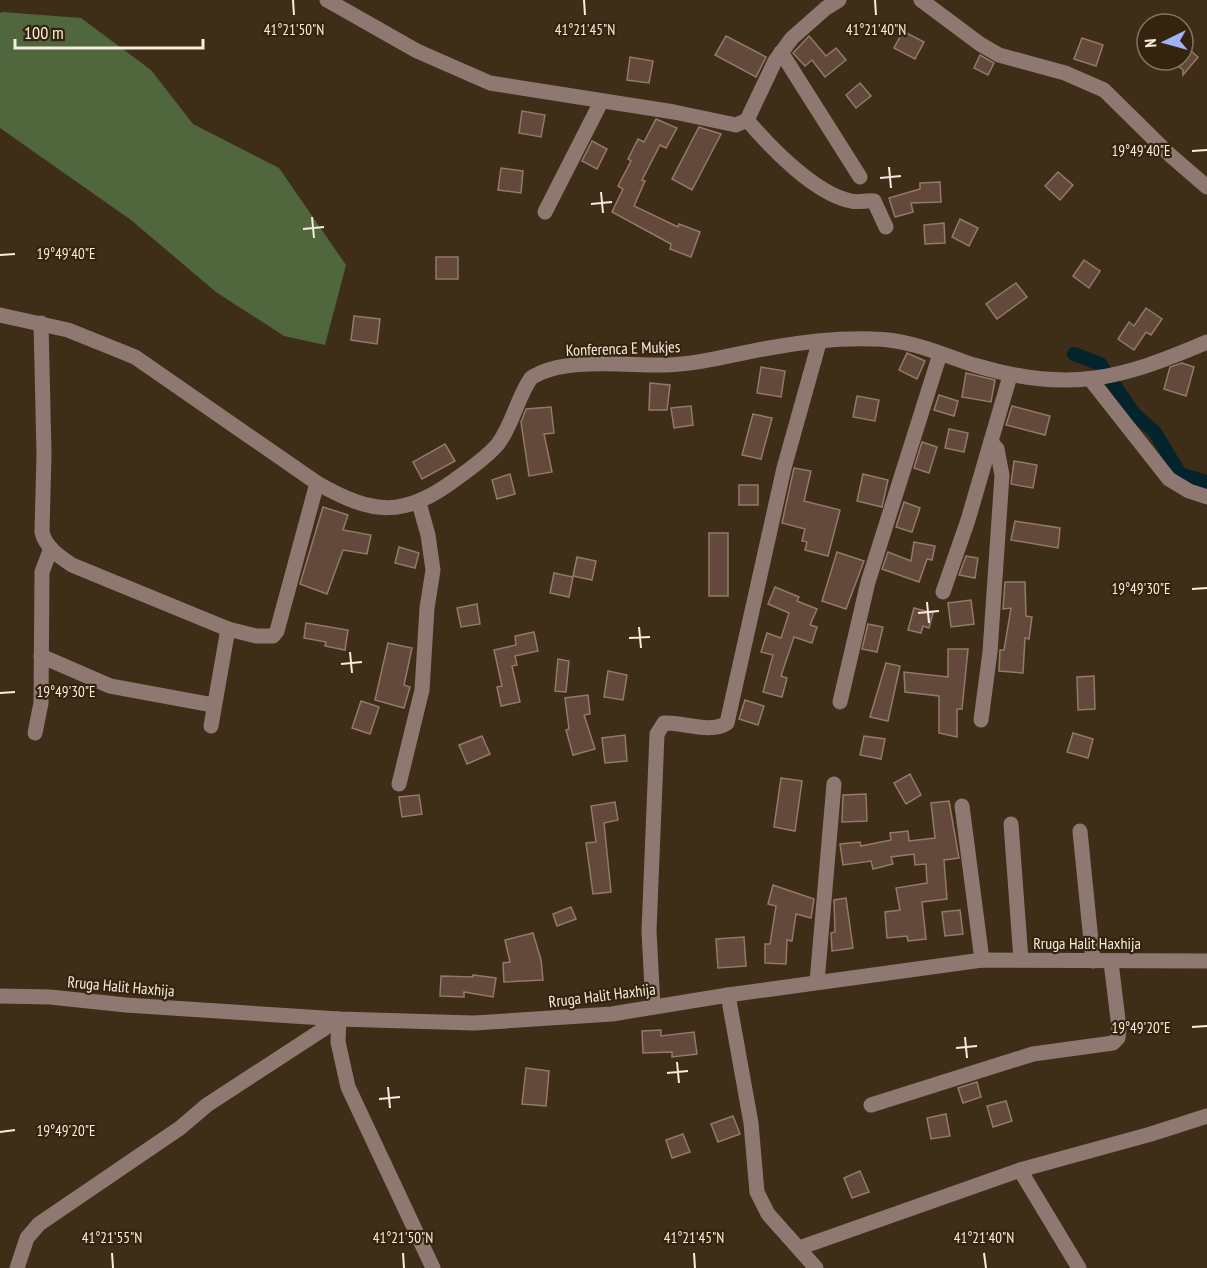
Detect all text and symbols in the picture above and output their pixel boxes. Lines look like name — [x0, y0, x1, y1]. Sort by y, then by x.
scale bar — [15, 12, 202, 50]
north arrow — [1135, 12, 1195, 72]
text: 41°21'50"N — [264, 20, 324, 39]
text: 41°21'45"N — [555, 20, 615, 39]
text: 41°21'40"N — [846, 20, 906, 39]
text: 100 m — [24, 21, 64, 44]
text: N — [1140, 38, 1160, 48]
text: 19°49'40"E — [1111, 141, 1171, 160]
text: 19°49'40"E — [36, 244, 96, 263]
street label: Konferenca E Mukjes — [566, 336, 680, 360]
text: 19°49'30"E — [1111, 579, 1171, 598]
text: 19°49'30"E — [36, 682, 96, 701]
street label: Rruga Halit Haxhija — [1033, 933, 1141, 953]
street label: Rruga Halit Haxhija — [67, 971, 175, 1001]
street label: Rruga Halit Haxhija — [547, 979, 657, 1011]
text: 19°49'20"E — [1111, 1018, 1171, 1037]
text: 19°49'20"E — [36, 1121, 96, 1140]
text: 41°21'55"N — [82, 1228, 142, 1247]
text: 41°21'50"N — [373, 1228, 433, 1247]
text: 41°21'45"N — [664, 1228, 724, 1247]
text: 41°21'40"N — [954, 1228, 1014, 1247]

